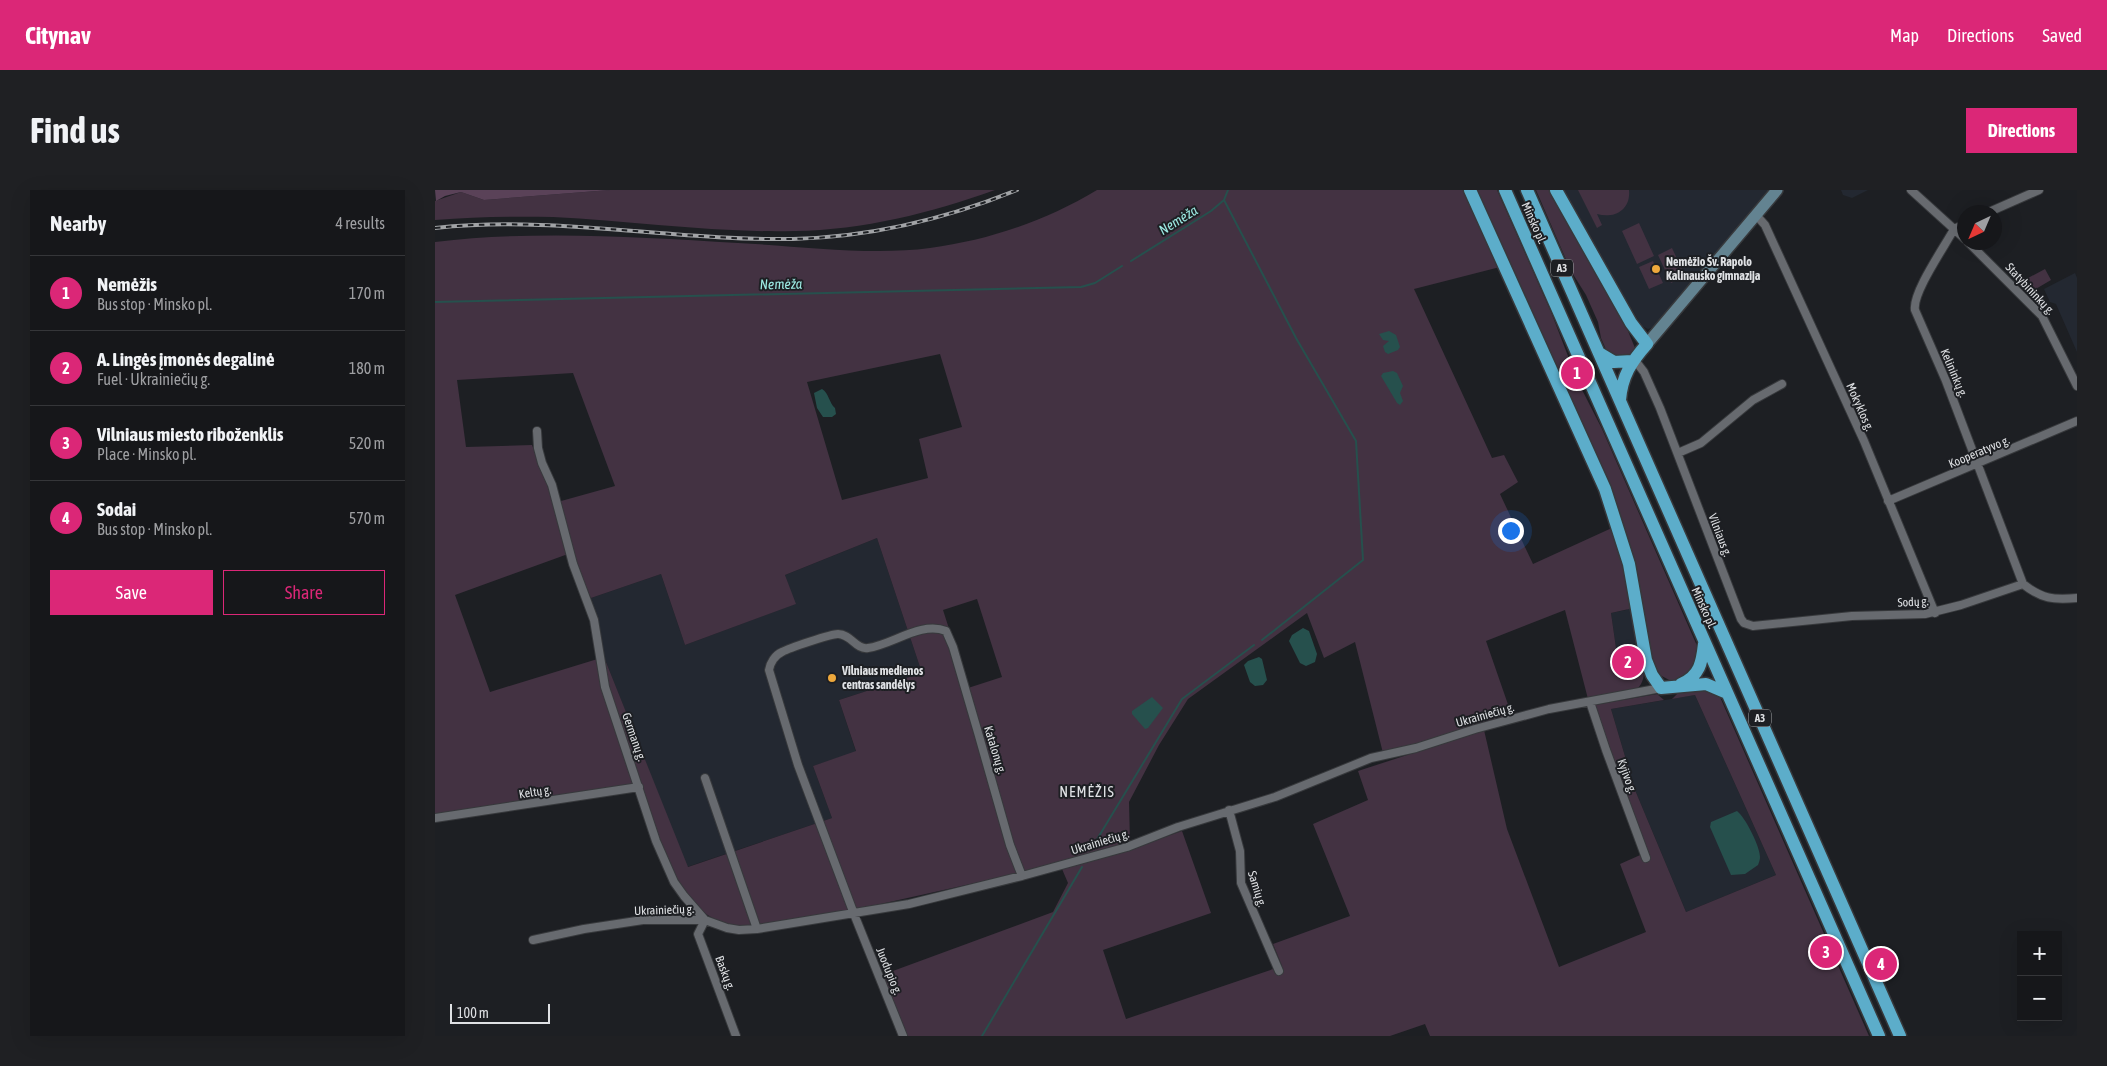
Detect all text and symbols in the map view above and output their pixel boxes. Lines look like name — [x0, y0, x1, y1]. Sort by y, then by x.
text: Citynav — [25, 22, 91, 49]
text: Map — [1890, 25, 1919, 46]
text: Directions — [1947, 25, 2014, 46]
text: Saved — [2042, 25, 2082, 46]
button: Directions — [1966, 108, 2077, 153]
text: Find us — [30, 110, 120, 150]
street label: Minsko pl. — [1519, 200, 1549, 246]
water label: Nemėža — [1156, 202, 1201, 238]
north arrow — [1957, 205, 2002, 250]
text: Nearby — [50, 211, 106, 235]
text: 4 results — [335, 214, 385, 232]
place label: Nemėžio Šv. Rapolo Kalinausko gimnazija — [1666, 254, 1761, 283]
road number: A3 — [1551, 260, 1573, 276]
street label: Statybininkų g. — [2003, 260, 2057, 318]
marker: Nemėžio Šv. Rapolo Kalinausko gimnazija — [1650, 263, 1662, 275]
text: Nemėžis — [97, 273, 157, 295]
water label: Nemėža — [760, 276, 803, 292]
text: 1 — [62, 284, 70, 302]
text: 170 m — [349, 284, 385, 302]
text: Bus stop · Minsko pl. — [97, 295, 212, 313]
street label: Kelininkų g. — [1938, 347, 1970, 399]
text: A. Lingės įmonės degalinė — [97, 348, 275, 370]
pin: 1 — [1561, 354, 1593, 392]
text: 2 — [62, 359, 70, 377]
text: 180 m — [349, 359, 385, 377]
text: Fuel · Ukrainiečių g. — [97, 370, 210, 388]
street label: Mokyklos g. — [1843, 381, 1877, 433]
text: Vilniaus miesto riboženklis — [97, 423, 284, 445]
street label: Kooperatyvo g. — [1946, 433, 2012, 471]
text: 3 — [62, 434, 70, 452]
text: 520 m — [349, 434, 385, 452]
text: Place · Minsko pl. — [97, 445, 196, 463]
text: Sodai — [97, 498, 136, 520]
text: 4 — [62, 509, 70, 527]
text: 570 m — [349, 509, 385, 527]
street label: Vilniaus g. — [1705, 512, 1735, 558]
your location — [1498, 518, 1524, 544]
text: Bus stop · Minsko pl. — [97, 520, 212, 538]
button: Save — [50, 570, 213, 615]
button: Share — [223, 570, 385, 615]
street label: Minsko pl. — [1689, 585, 1719, 631]
street label: Sodų g. — [1897, 594, 1929, 610]
pin: 2 — [1612, 643, 1644, 681]
place label: Vilniaus medienos centras sandėlys — [841, 664, 924, 692]
marker: Vilniaus medienos centras sandėlys — [826, 672, 838, 684]
street label: Ukrainiečių g. — [1454, 700, 1516, 730]
road number: A3 — [1749, 710, 1771, 726]
street label: Germanų g. — [619, 711, 649, 763]
street label: Katalonų g. — [981, 724, 1009, 776]
street label: Kyjivo g. — [1614, 757, 1640, 795]
street label: Keltų g. — [518, 783, 552, 801]
district label: NEMĖŽIS — [1059, 783, 1115, 800]
street label: Ukrainiečių g. — [1069, 827, 1131, 857]
street label: Samių g. — [1245, 869, 1269, 909]
street label: Ukrainiečių g. — [634, 902, 694, 918]
map controls — [2017, 931, 2062, 1021]
button: + — [2017, 931, 2062, 976]
pin: 3 — [1810, 933, 1842, 971]
street label: Juodupio g. — [873, 945, 905, 997]
pin: 4 — [1865, 945, 1897, 983]
street label: Baskų g. — [712, 954, 738, 992]
button: − — [2017, 976, 2062, 1021]
scale bar — [450, 1001, 550, 1024]
text: 100 m — [457, 1005, 489, 1021]

